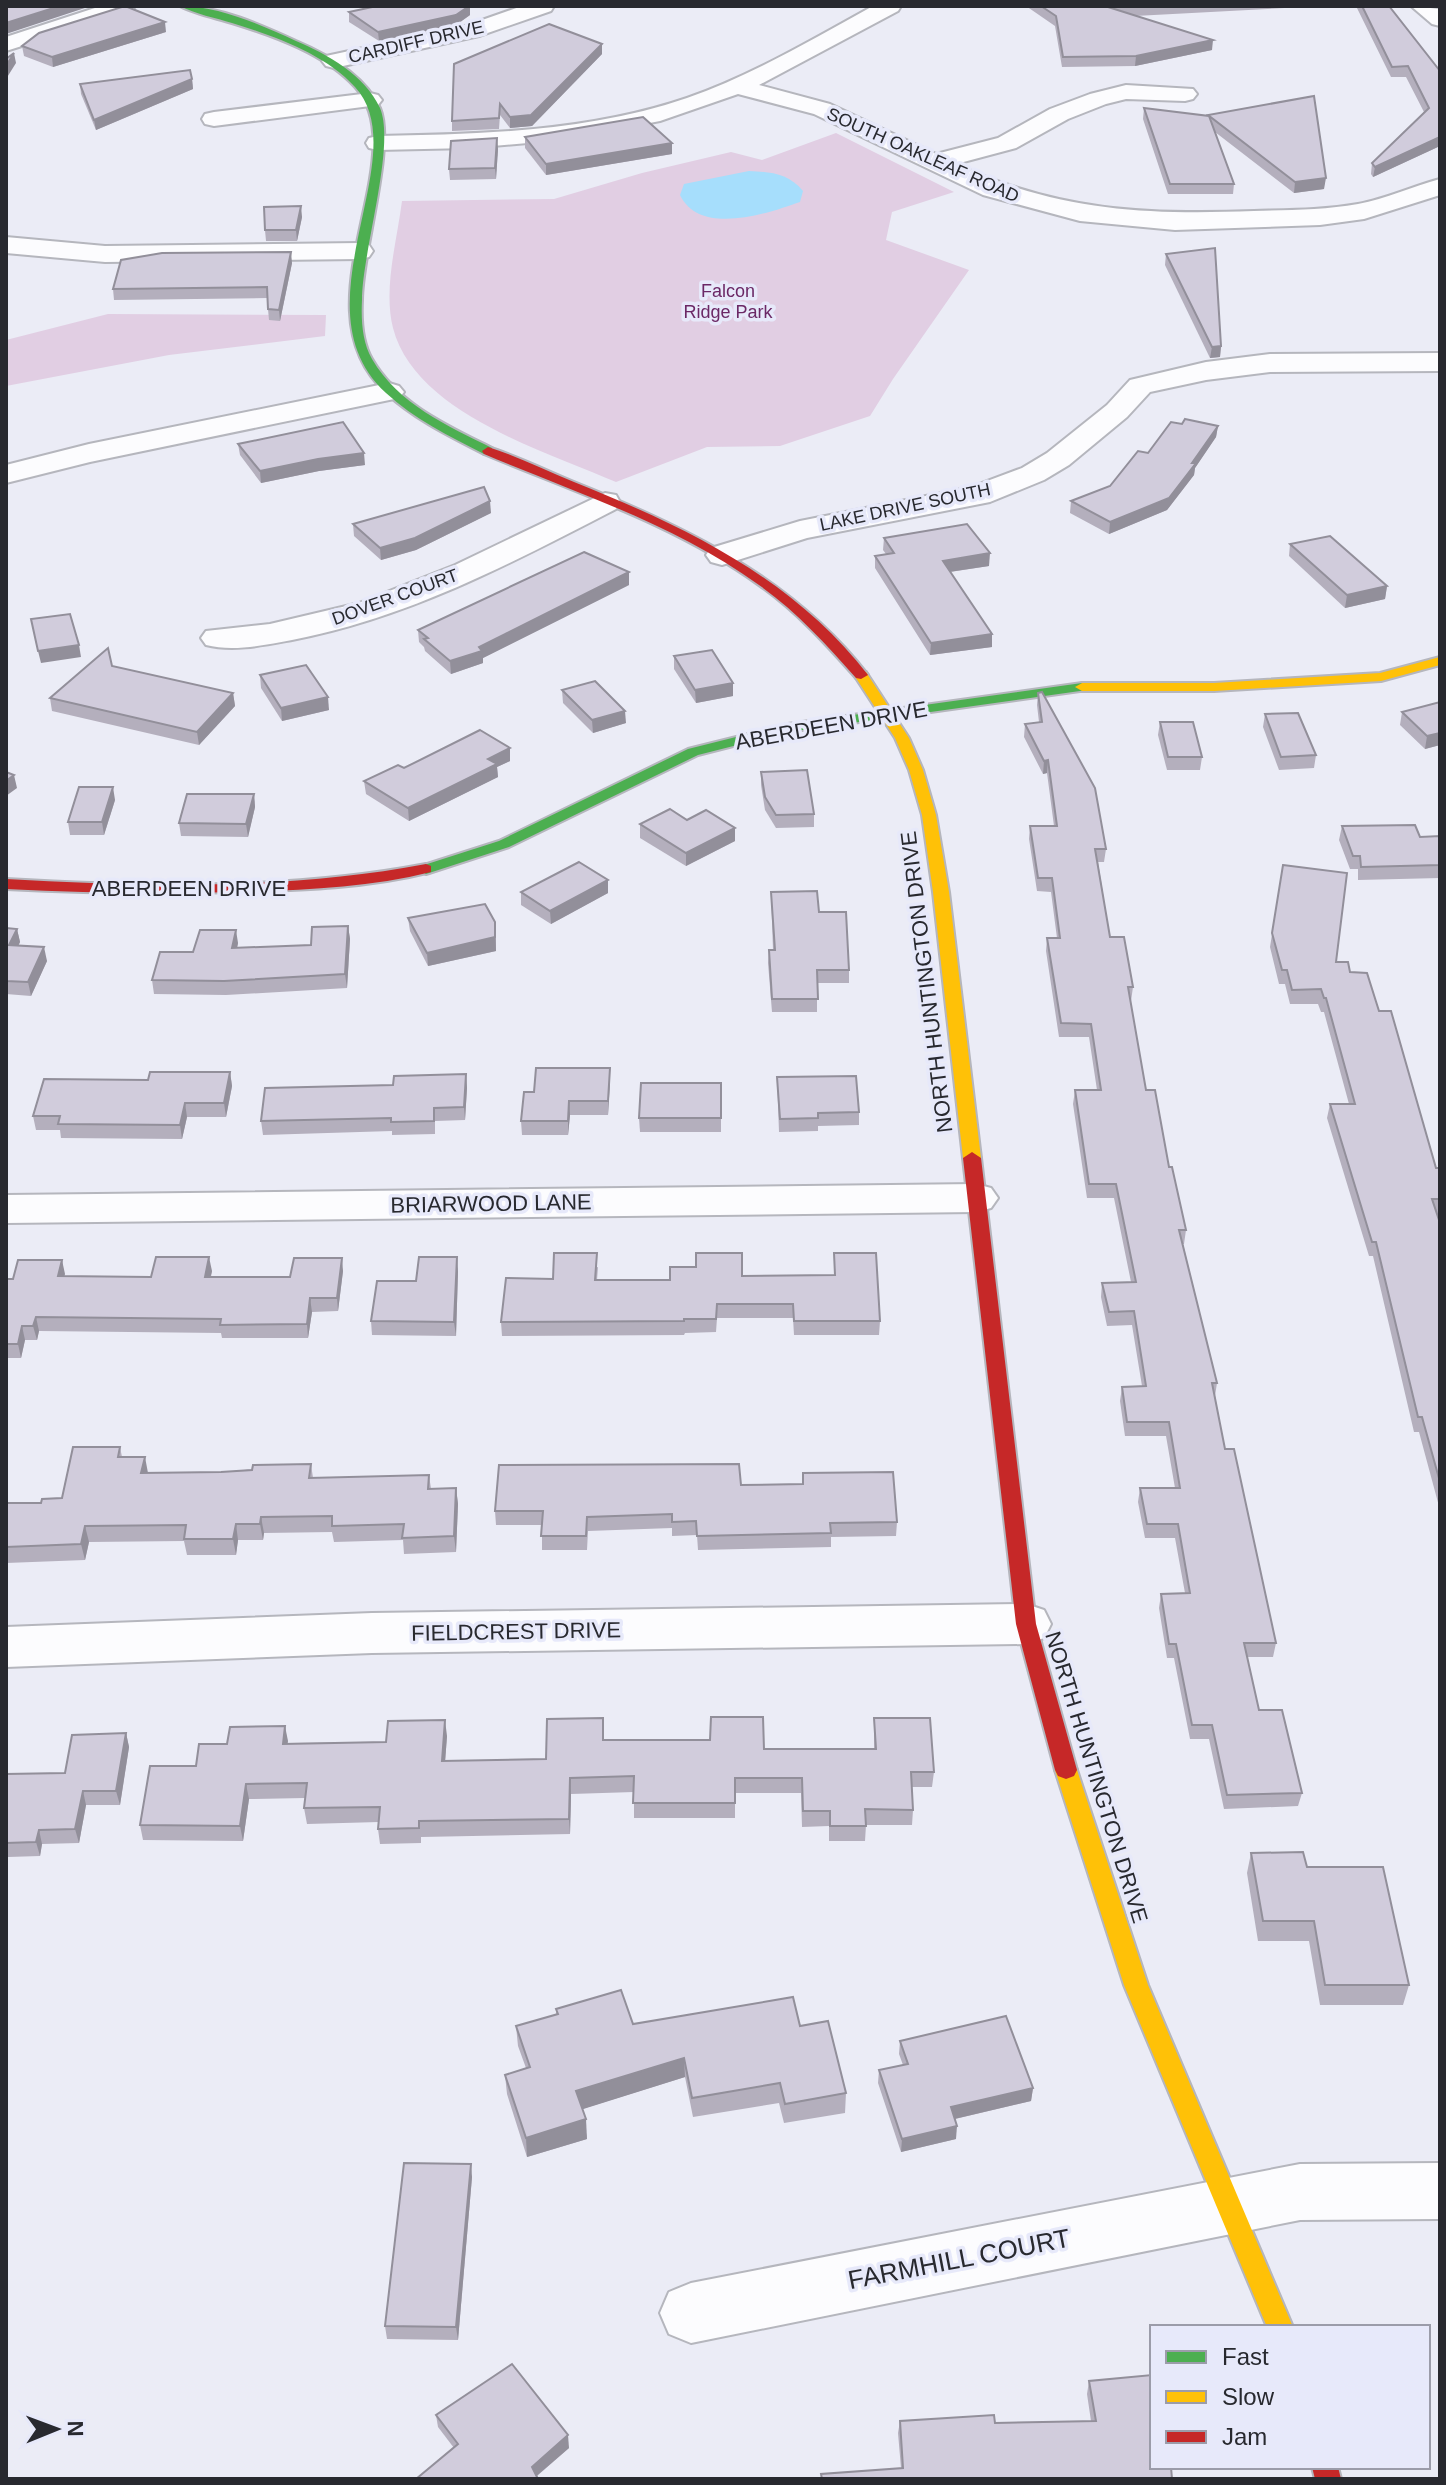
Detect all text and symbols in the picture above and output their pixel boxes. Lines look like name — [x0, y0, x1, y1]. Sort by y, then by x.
street label: CARDIFF DRIVE — [347, 17, 485, 67]
street label: SOUTH OAKLEAF ROAD — [824, 104, 1022, 206]
park label: Falcon Ridge Park — [683, 281, 774, 322]
street label: LAKE DRIVE SOUTH — [818, 479, 992, 535]
street label: DOVER COURT — [329, 565, 461, 629]
street label: ABERDEEN DRIVE — [733, 696, 929, 755]
street label: NORTH HUNTINGTON DRIVE — [896, 830, 957, 1134]
street label: ABERDEEN DRIVE — [92, 876, 286, 901]
street label: BRIARWOOD LANE — [390, 1189, 592, 1218]
street label: FIELDCREST DRIVE — [411, 1617, 621, 1646]
street label: NORTH HUNTINGTON DRIVE — [1040, 1628, 1153, 1926]
street label: FARMHILL COURT — [846, 2223, 1073, 2295]
legend — [1150, 2325, 1430, 2469]
text: Fast — [1222, 2343, 1269, 2370]
text: Slow — [1222, 2383, 1275, 2410]
north arrow — [16, 2389, 96, 2469]
text: N — [63, 2420, 88, 2437]
text: Jam — [1222, 2423, 1267, 2450]

